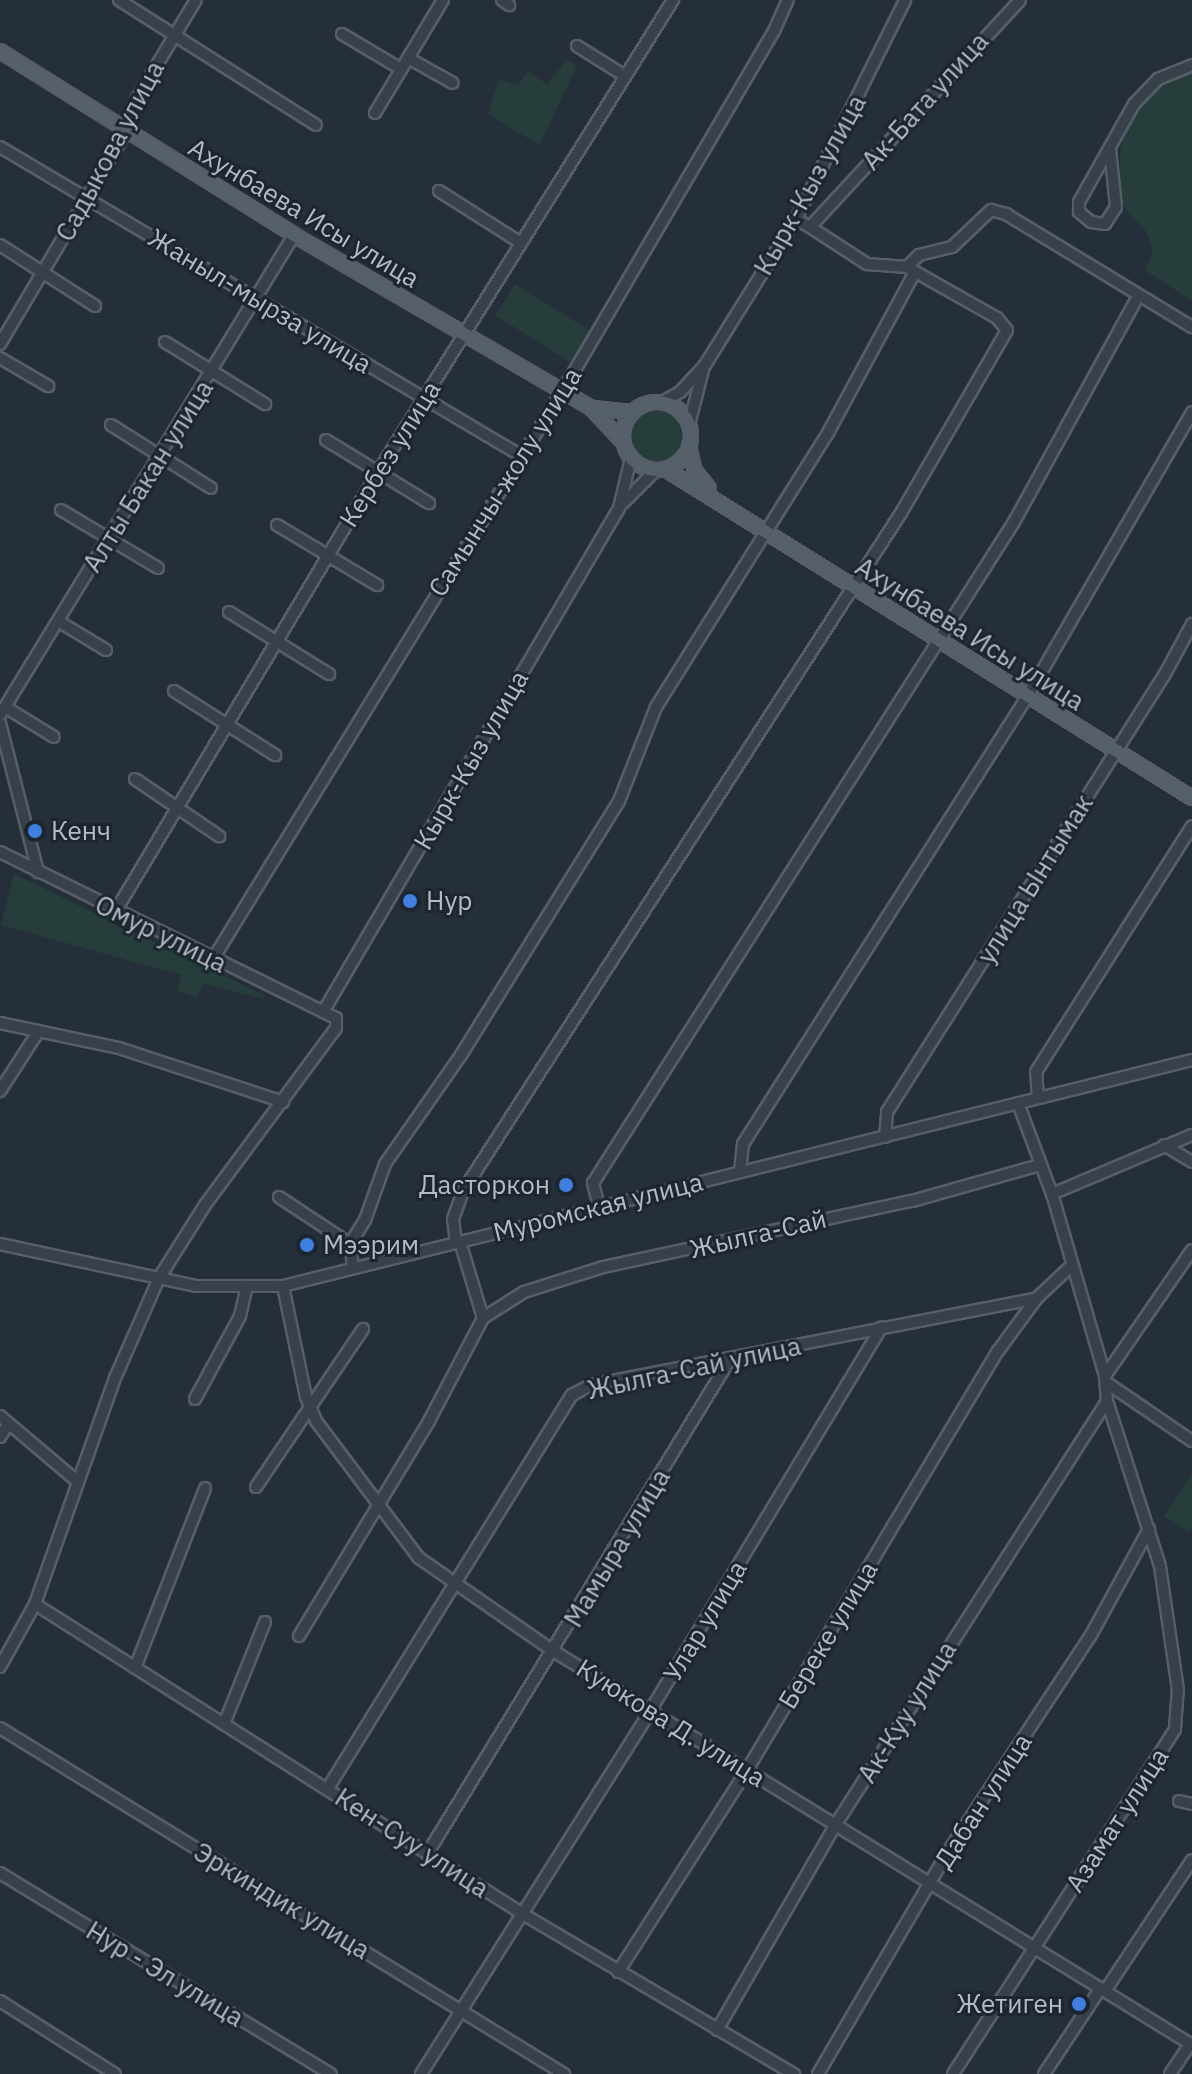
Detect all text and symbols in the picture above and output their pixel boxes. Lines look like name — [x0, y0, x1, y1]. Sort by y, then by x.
street label: Ак-Бата улица — [855, 26, 995, 176]
street label: Садыкова улица — [49, 55, 171, 247]
street label: Кырк-Кыз улица — [748, 89, 872, 281]
street label: Ахунбаева Исы улица — [183, 132, 425, 294]
street label: Жаныл-мырза улица — [143, 222, 377, 380]
street label: Самынчы-жолу улица — [422, 362, 588, 602]
street label: Алты Бакан улица — [76, 374, 220, 578]
street label: Кербез улица — [333, 375, 447, 533]
street label: Ахунбаева Исы улица — [850, 551, 1090, 717]
street label: Кырк-Кыз улица — [407, 665, 535, 855]
street label: улица Ынтымак — [970, 789, 1100, 969]
place label: Кенч — [51, 815, 111, 847]
marker: Кенч — [26, 822, 44, 840]
place label: Нур — [426, 885, 472, 917]
street label: Омур улица — [90, 889, 232, 979]
marker: Нур — [401, 892, 419, 910]
street label: Муромская улица — [490, 1166, 706, 1248]
place label: Дасторкон — [419, 1169, 550, 1201]
marker: Дасторкон — [557, 1176, 575, 1194]
street label: Жылга-Сай — [687, 1203, 829, 1265]
place label: Мээрим — [323, 1229, 419, 1261]
marker: Мээрим — [298, 1236, 316, 1254]
street label: Жылга-Сай улица — [584, 1330, 804, 1406]
street label: Мамыра улица — [558, 1463, 676, 1633]
street label: Улар улица — [657, 1555, 753, 1687]
street label: Береке улица — [772, 1556, 884, 1714]
street label: Ак-Куу улица — [851, 1636, 963, 1788]
street label: Куюкова Д. улица — [571, 1652, 771, 1794]
street label: Дабан улица — [928, 1728, 1038, 1874]
street label: Азамат улица — [1059, 1742, 1175, 1898]
street label: Кен-Суу улица — [329, 1782, 495, 1904]
street label: Эркиндик улица — [188, 1836, 376, 1966]
street label: Нур - Эл улица — [81, 1915, 249, 2033]
place label: Жетиген — [956, 1988, 1063, 2020]
marker: Жетиген — [1070, 1995, 1088, 2013]

